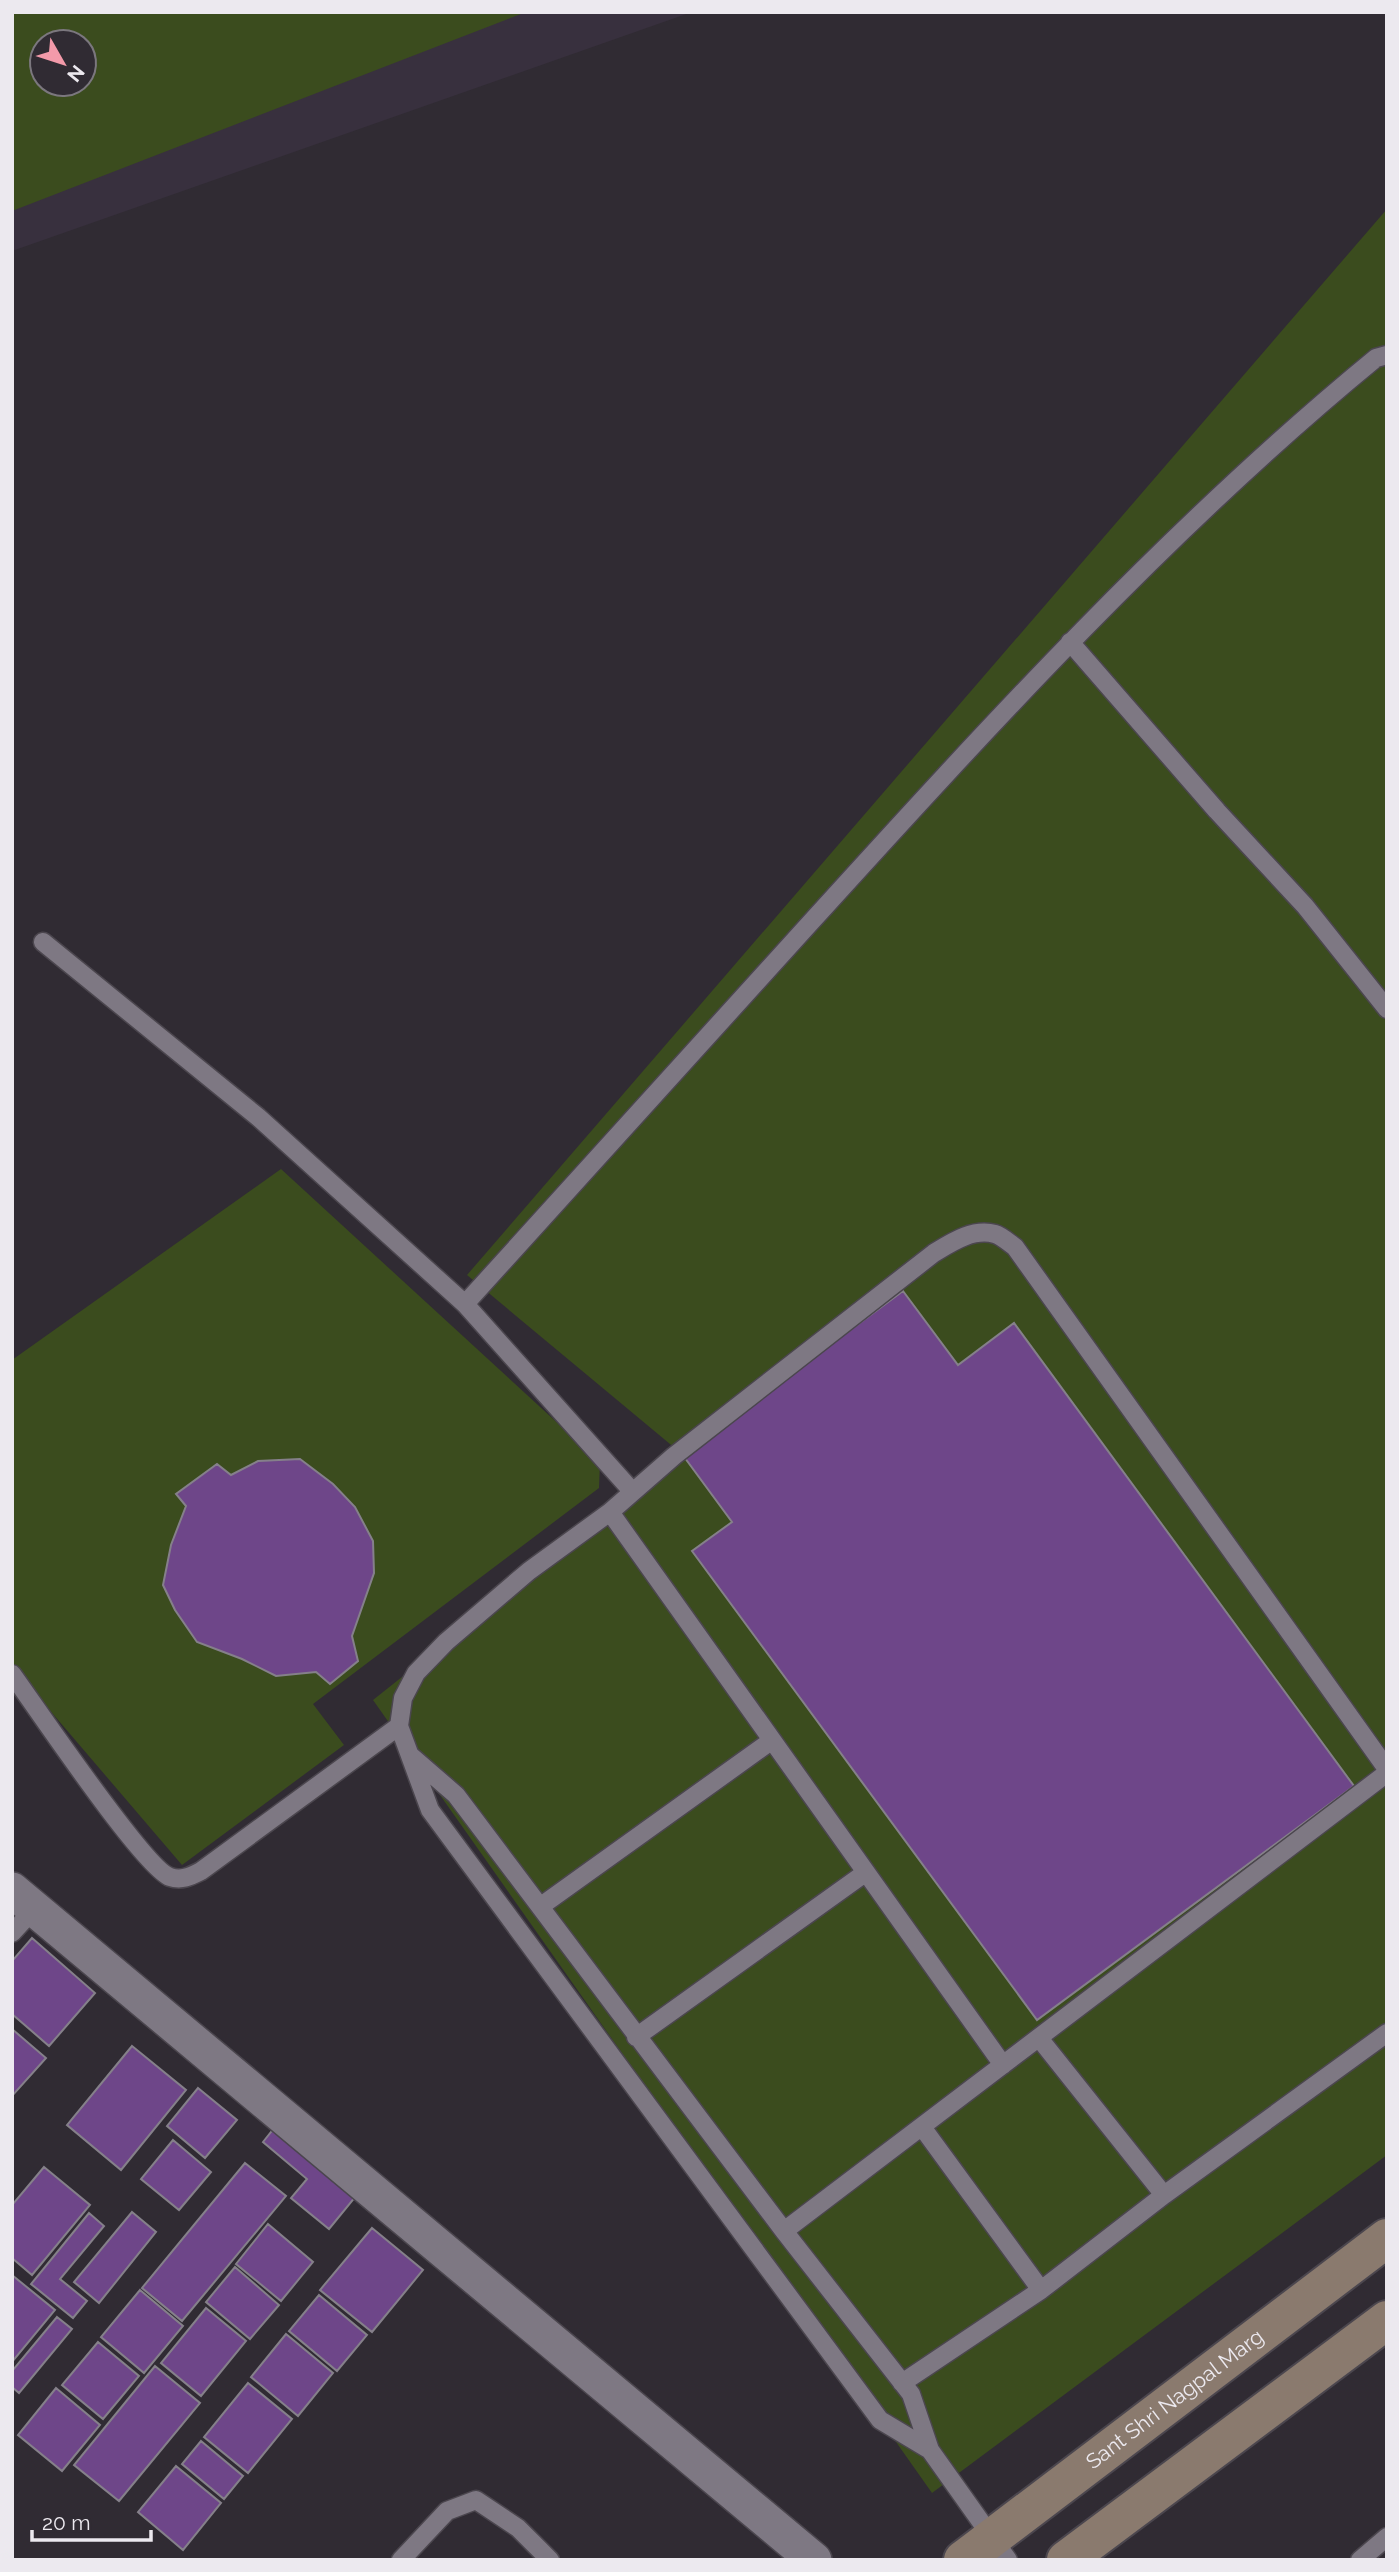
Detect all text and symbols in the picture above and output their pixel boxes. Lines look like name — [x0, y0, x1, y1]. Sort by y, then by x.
north arrow — [28, 28, 98, 98]
text: N — [63, 61, 89, 86]
street label: Sant Shri Nagpal Marg — [1081, 2323, 1268, 2474]
scale bar — [32, 2498, 150, 2542]
text: 20 m — [42, 2510, 90, 2535]

